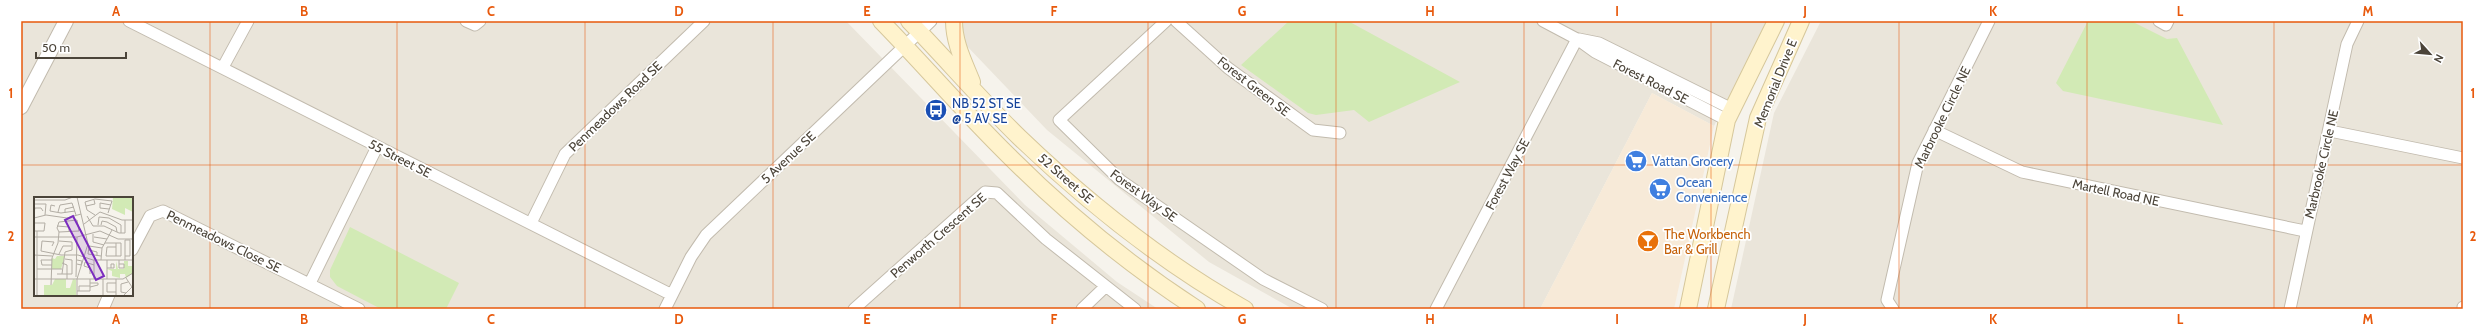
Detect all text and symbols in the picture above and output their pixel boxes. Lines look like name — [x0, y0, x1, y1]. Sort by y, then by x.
text: A — [112, 3, 121, 19]
text: B — [300, 3, 308, 19]
text: C — [487, 3, 495, 19]
text: D — [674, 3, 684, 19]
text: E — [863, 3, 871, 19]
text: F — [1051, 3, 1058, 19]
text: G — [1238, 3, 1247, 19]
text: H — [1425, 3, 1435, 19]
text: I — [1615, 3, 1619, 19]
text: J — [1802, 3, 1807, 19]
text: K — [1989, 3, 1998, 19]
text: L — [2177, 3, 2184, 19]
text: M — [2363, 3, 2374, 19]
scale bar — [36, 34, 126, 60]
north arrow — [2410, 34, 2450, 74]
street label: Memorial Drive E — [1750, 36, 1800, 130]
text: 50 m — [42, 40, 70, 55]
text: N — [2431, 52, 2447, 65]
street label: Forest Green SE — [1215, 53, 1293, 119]
street label: Forest Road SE — [1611, 55, 1691, 107]
street label: Penmeadows Road SE — [565, 57, 665, 155]
street label: Marbrooke Circle NE — [1910, 63, 1974, 171]
text: 1 — [9, 85, 13, 101]
text: 1 — [2471, 85, 2475, 101]
place label: NB 52 ST SE @ 5 AV SE — [952, 95, 1021, 126]
bus stop icon: NB 52 ST SE @ 5 AV SE — [923, 97, 949, 123]
street label: Marbrooke Circle NE — [2301, 108, 2341, 220]
street label: 5 Avenue SE — [757, 128, 819, 186]
street label: 55 Street SE — [366, 135, 434, 181]
street label: Forest Way SE — [1481, 135, 1533, 213]
supermarket icon: Vattan Grocery — [1623, 148, 1649, 174]
street label: 52 Street SE — [1035, 150, 1097, 206]
place label: Vattan Grocery — [1652, 153, 1734, 169]
street label: Forest Way SE — [1107, 165, 1181, 225]
place label: Ocean Convenience — [1676, 174, 1748, 205]
street label: Martell Road NE — [2071, 175, 2161, 209]
supermarket icon: Ocean Convenience — [1647, 176, 1673, 202]
street label: Penworth Crescent SE — [887, 189, 989, 281]
inset map — [34, 197, 133, 296]
street label: Penmeadows Close SE — [164, 206, 284, 276]
place label: The Workbench Bar & Grill — [1664, 226, 1750, 257]
text: 2 — [8, 228, 15, 244]
bar icon: The Workbench Bar & Grill — [1635, 228, 1661, 254]
text: 2 — [2470, 228, 2477, 244]
text: A — [112, 311, 121, 327]
text: B — [300, 311, 308, 327]
text: C — [487, 311, 495, 327]
text: D — [674, 311, 684, 327]
text: E — [863, 311, 871, 327]
text: F — [1051, 311, 1058, 327]
text: G — [1238, 311, 1247, 327]
text: H — [1425, 311, 1435, 327]
text: I — [1615, 311, 1619, 327]
text: J — [1802, 311, 1807, 327]
text: K — [1989, 311, 1998, 327]
text: L — [2177, 311, 2184, 327]
text: M — [2363, 311, 2374, 327]

